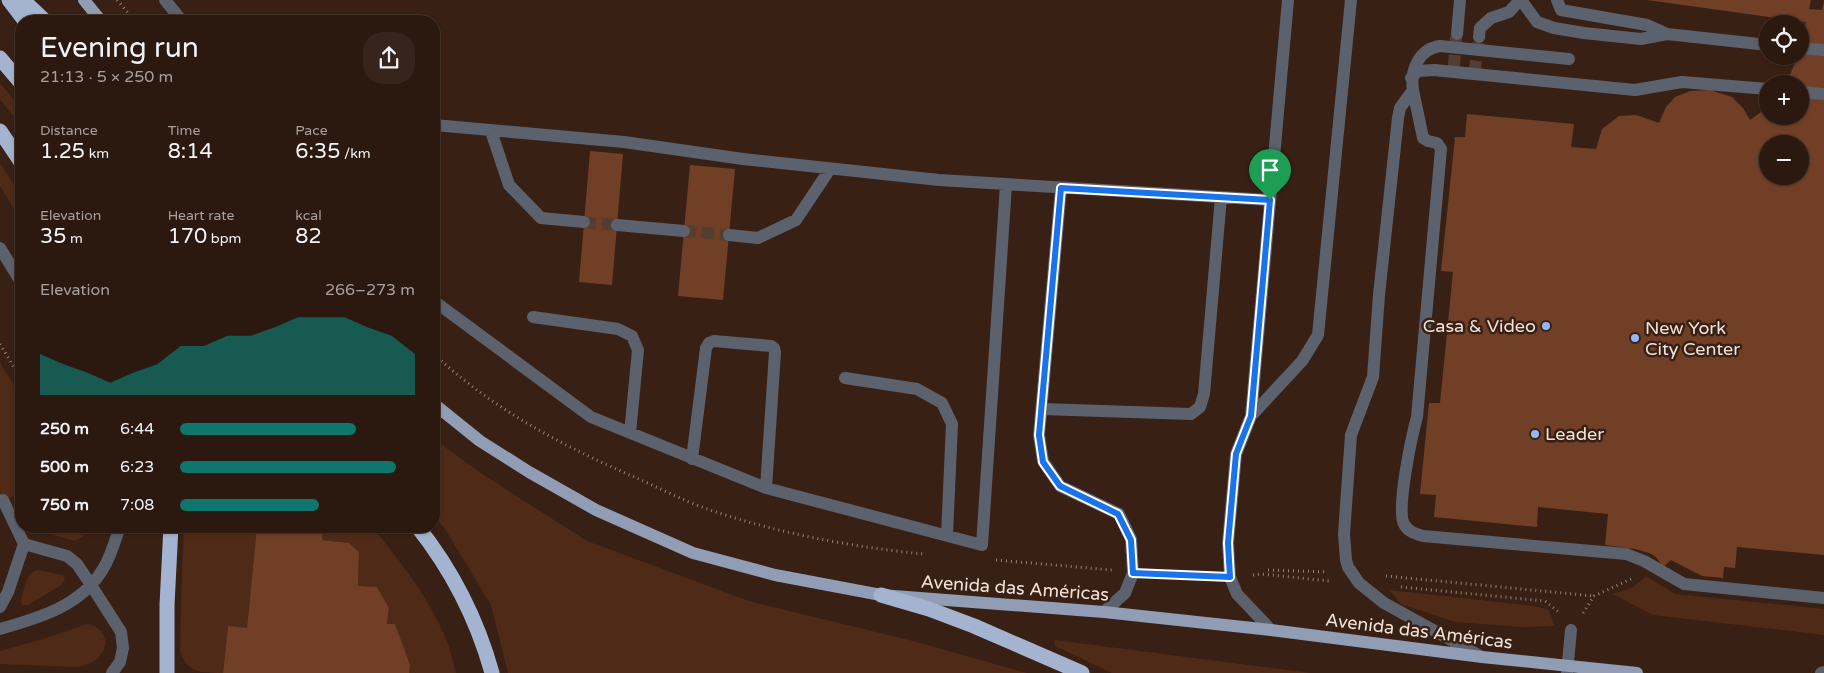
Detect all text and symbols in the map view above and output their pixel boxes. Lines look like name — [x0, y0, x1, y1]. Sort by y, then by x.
map controls — [1759, 15, 1809, 185]
button: locate — [1759, 15, 1809, 65]
text: Evening run — [40, 31, 199, 65]
button: share — [363, 32, 415, 84]
text: 21:13 · 5 × 250 m — [40, 67, 173, 87]
button: + — [1759, 75, 1809, 125]
text: Distance — [40, 122, 98, 139]
text: Time — [168, 122, 200, 139]
text: Pace — [295, 122, 328, 139]
button: − — [1759, 135, 1809, 185]
text: 1.25 — [40, 139, 85, 164]
text: 8:14 — [168, 139, 213, 164]
text: 6:35 — [295, 139, 340, 164]
text: km — [85, 145, 109, 162]
text: /km — [340, 145, 371, 162]
pin — [1249, 149, 1291, 200]
icon: arrive — [1256, 156, 1284, 184]
text: Elevation — [40, 207, 101, 224]
text: Heart rate — [168, 207, 234, 224]
text: kcal — [295, 207, 322, 224]
text: 35 — [40, 224, 66, 249]
text: 170 — [168, 224, 207, 249]
text: 82 — [295, 224, 322, 249]
text: m — [66, 230, 83, 247]
text: bpm — [207, 230, 241, 247]
text: Elevation — [40, 280, 110, 300]
text: 266–273 m — [325, 280, 415, 300]
place label: Casa & Video — [1423, 315, 1536, 337]
place label: New York City Center — [1645, 317, 1740, 360]
marker: Casa & Video — [1540, 320, 1552, 332]
marker: New York City Center — [1629, 332, 1641, 344]
text: 250 m — [40, 419, 89, 439]
text: 6:44 — [120, 419, 154, 439]
place label: Leader — [1545, 423, 1604, 445]
marker: Leader — [1529, 428, 1541, 440]
text: 500 m — [40, 457, 89, 477]
text: 6:23 — [120, 457, 154, 477]
text: 750 m — [40, 495, 89, 515]
text: 7:08 — [120, 495, 154, 515]
street label: Avenida das Américas — [920, 570, 1110, 606]
street label: Avenida das Américas — [1324, 609, 1514, 653]

